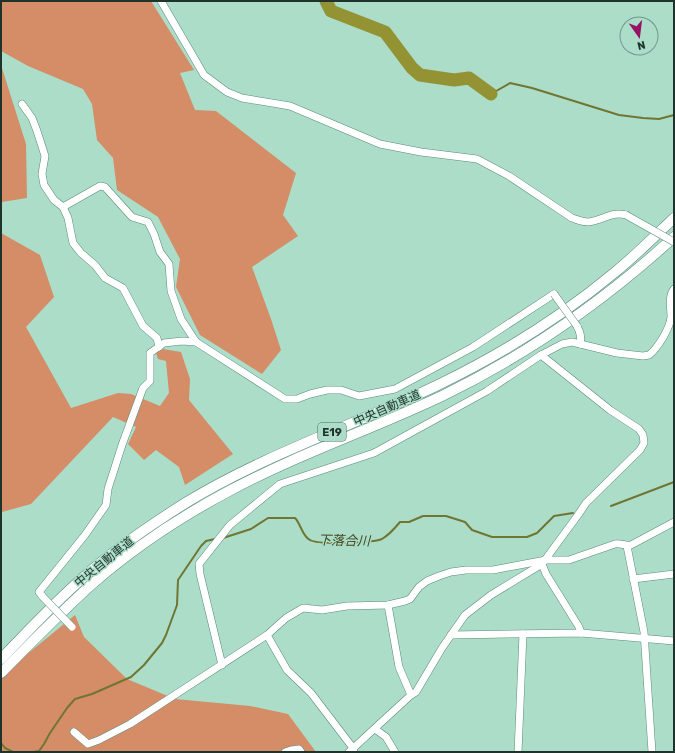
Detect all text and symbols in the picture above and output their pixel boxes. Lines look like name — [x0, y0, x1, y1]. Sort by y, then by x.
north arrow — [619, 16, 659, 56]
text: N — [636, 38, 647, 53]
street label: 中央自動車道 — [351, 387, 423, 429]
road number: E19 — [318, 423, 346, 441]
water label: 下落合川 — [318, 533, 372, 548]
street label: 中央自動車道 — [72, 534, 136, 590]

